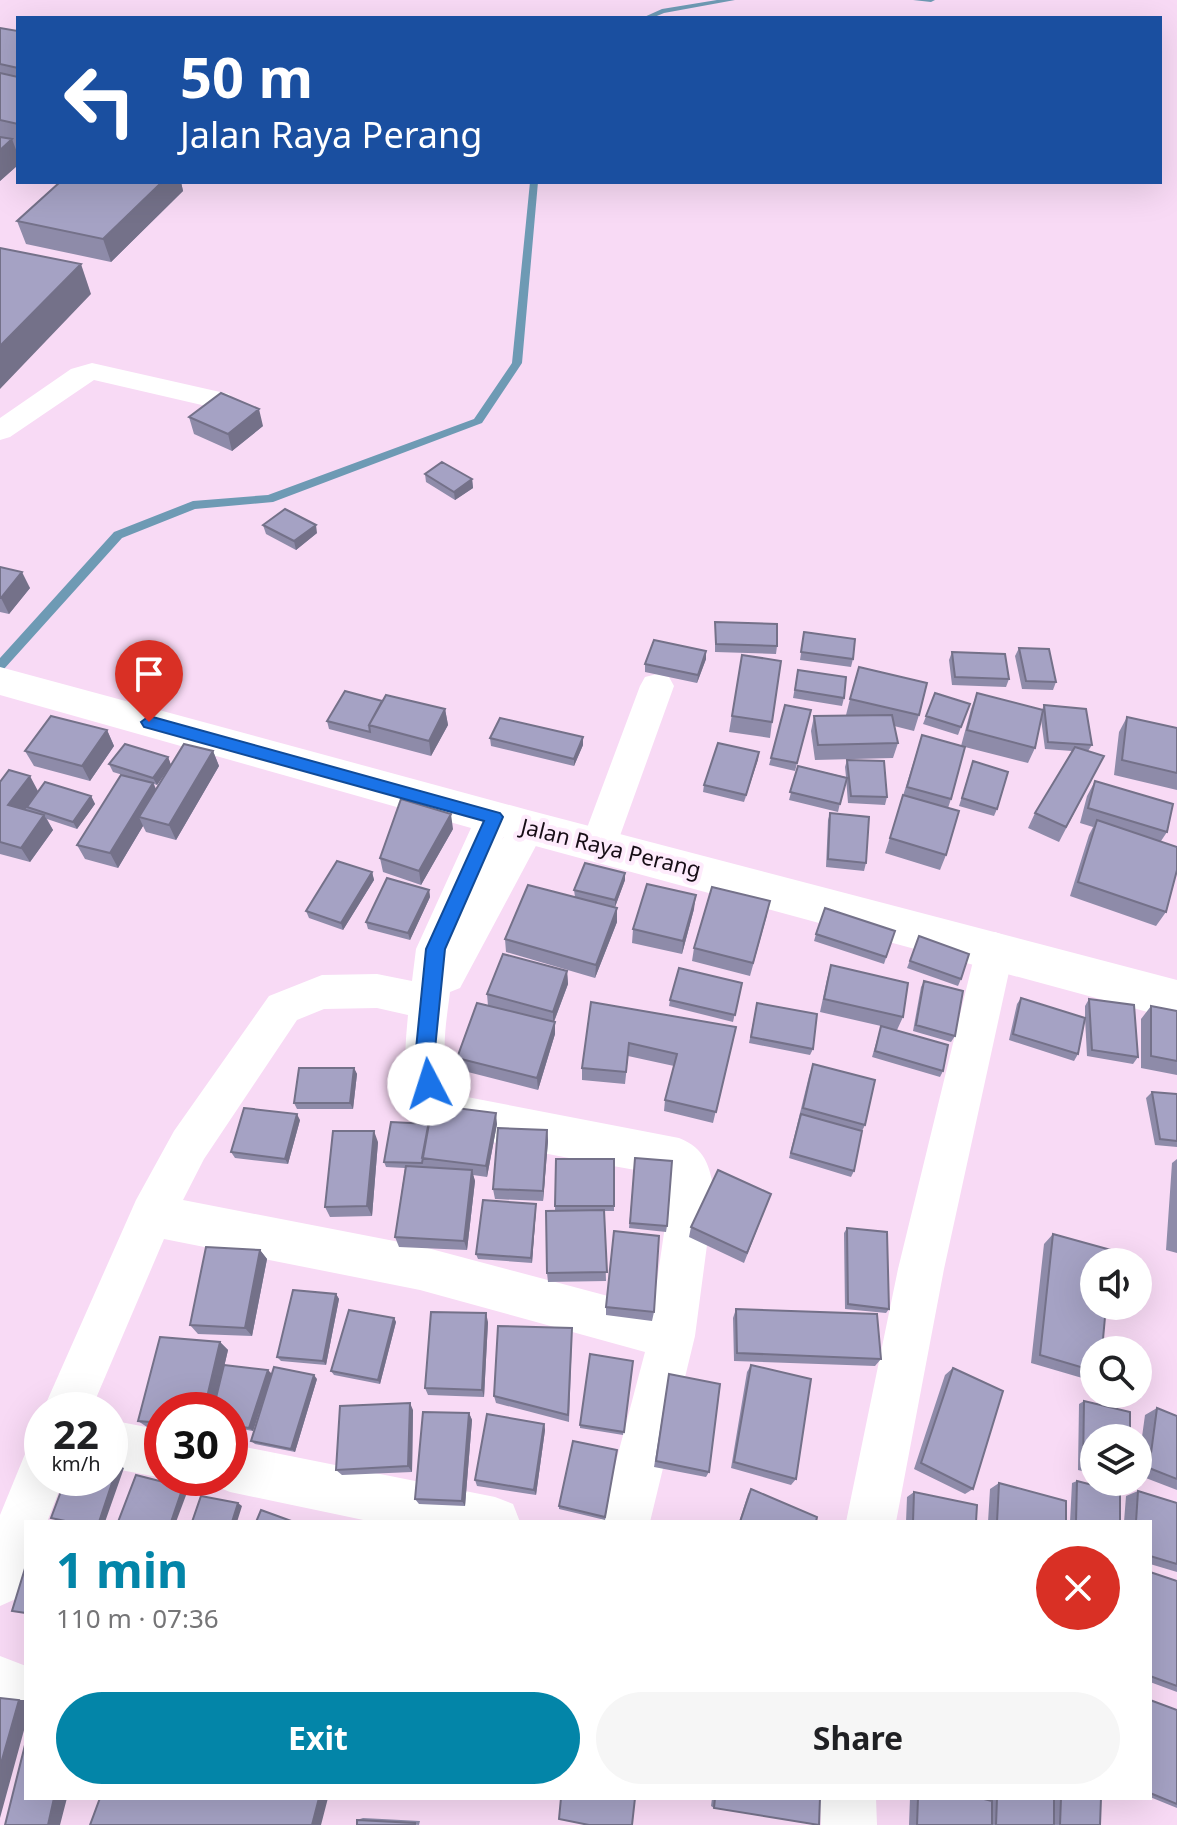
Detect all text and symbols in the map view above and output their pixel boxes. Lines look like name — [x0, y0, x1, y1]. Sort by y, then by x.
text: 50 m — [180, 38, 313, 114]
icon: left — [48, 48, 152, 152]
text: Jalan Raya Perang — [180, 110, 482, 159]
pin — [115, 640, 183, 722]
icon: arrive — [127, 652, 171, 696]
street label: Jalan Raya Perang — [516, 810, 705, 884]
position arrow — [387, 1042, 471, 1126]
map controls — [1080, 1248, 1152, 1496]
button: sound — [1080, 1248, 1152, 1320]
button: search — [1080, 1336, 1152, 1408]
speed limit sign: 30 — [144, 1392, 248, 1496]
text: 22 — [53, 1406, 99, 1461]
button: layers — [1080, 1424, 1152, 1496]
text: km/h — [51, 1450, 101, 1477]
text: 1 min — [56, 1537, 188, 1602]
button: close — [1036, 1546, 1120, 1630]
text: 110 m · 07:36 — [56, 1600, 219, 1636]
button: Exit — [56, 1692, 580, 1784]
button: Share — [596, 1692, 1120, 1784]

